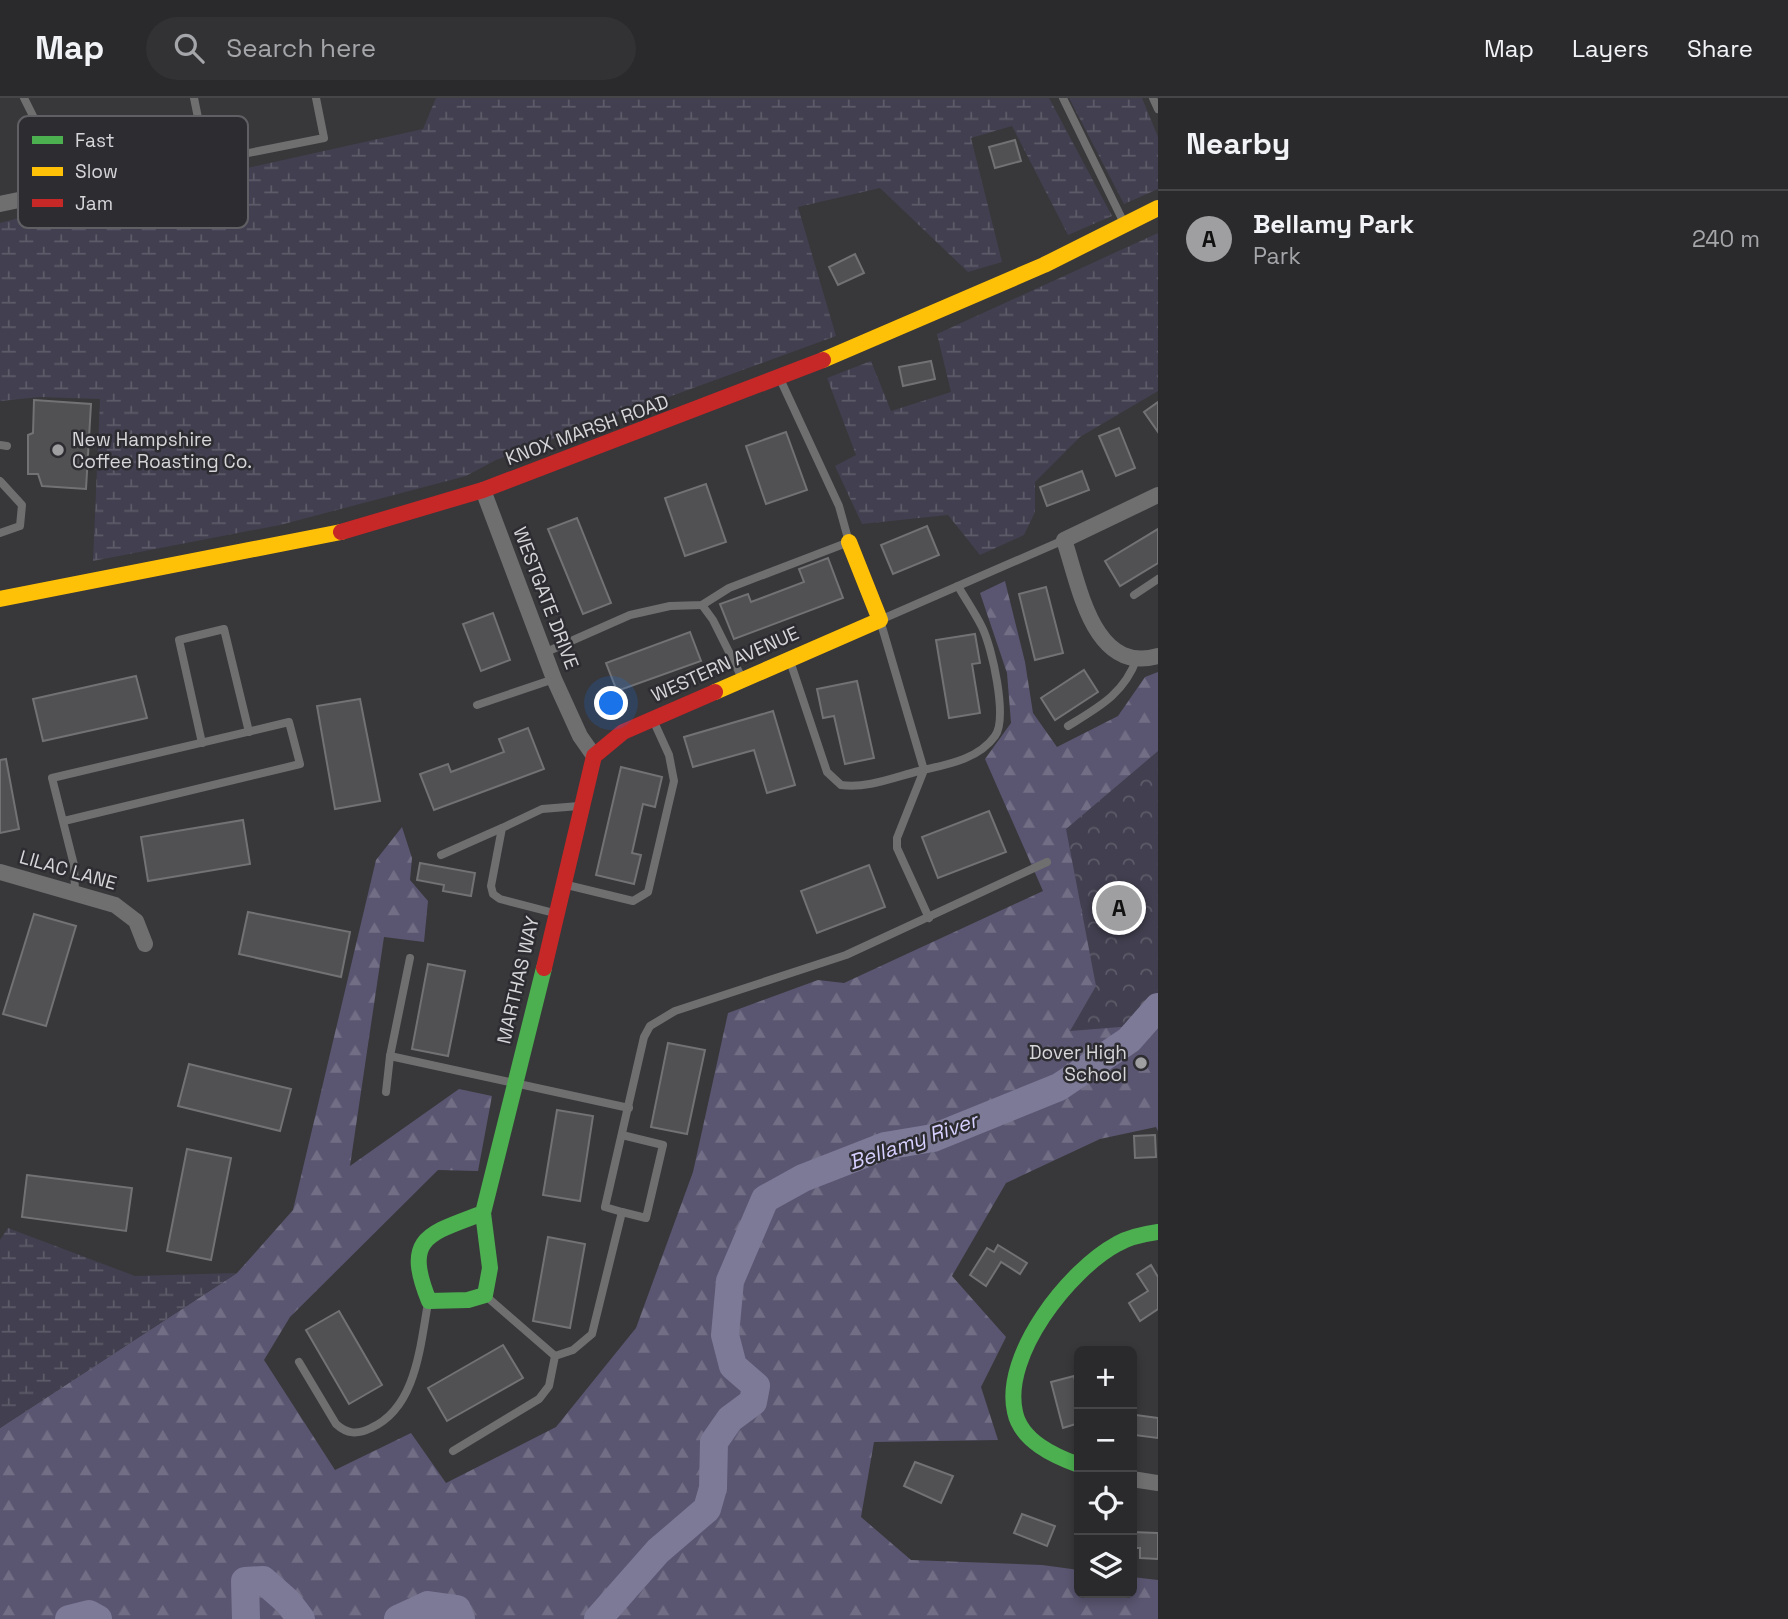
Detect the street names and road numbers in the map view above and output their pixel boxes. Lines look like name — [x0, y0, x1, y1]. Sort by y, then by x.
street label: KNOX MARSH ROAD — [502, 389, 672, 471]
street label: WESTGATE DRIVE — [507, 523, 585, 673]
street label: WESTERN AVENUE — [647, 620, 803, 708]
street label: LILAC LANE — [17, 844, 119, 896]
street label: MARTHAS WAY — [491, 913, 545, 1046]

